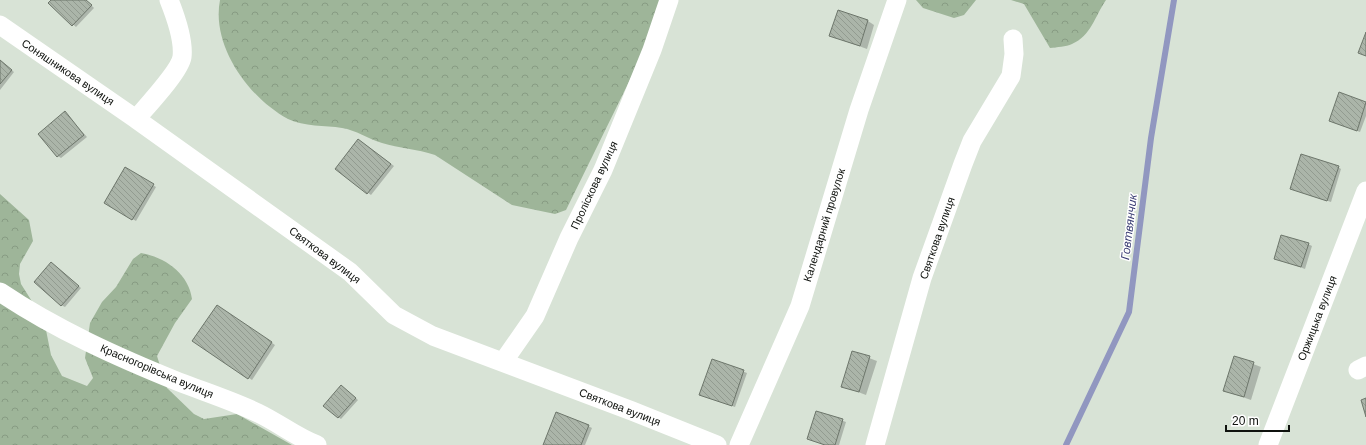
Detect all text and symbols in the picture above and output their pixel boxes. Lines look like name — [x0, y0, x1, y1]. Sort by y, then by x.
street label: Соняшникова вулиця — [20, 37, 116, 107]
street label: Проліскова вулиця — [568, 139, 620, 231]
street label: Календарний провулок — [801, 167, 847, 283]
water label: Говтвянчик — [1118, 192, 1140, 261]
street label: Святкова вулиця — [917, 195, 957, 281]
street label: Святкова вулиця — [287, 224, 363, 286]
street label: Оржицька вулиця — [1295, 274, 1339, 362]
street label: Красногорівська вулиця — [99, 342, 215, 400]
street label: Святкова вулиця — [578, 386, 662, 428]
scale bar — [1226, 407, 1289, 433]
text: 20 m — [1232, 414, 1259, 428]

